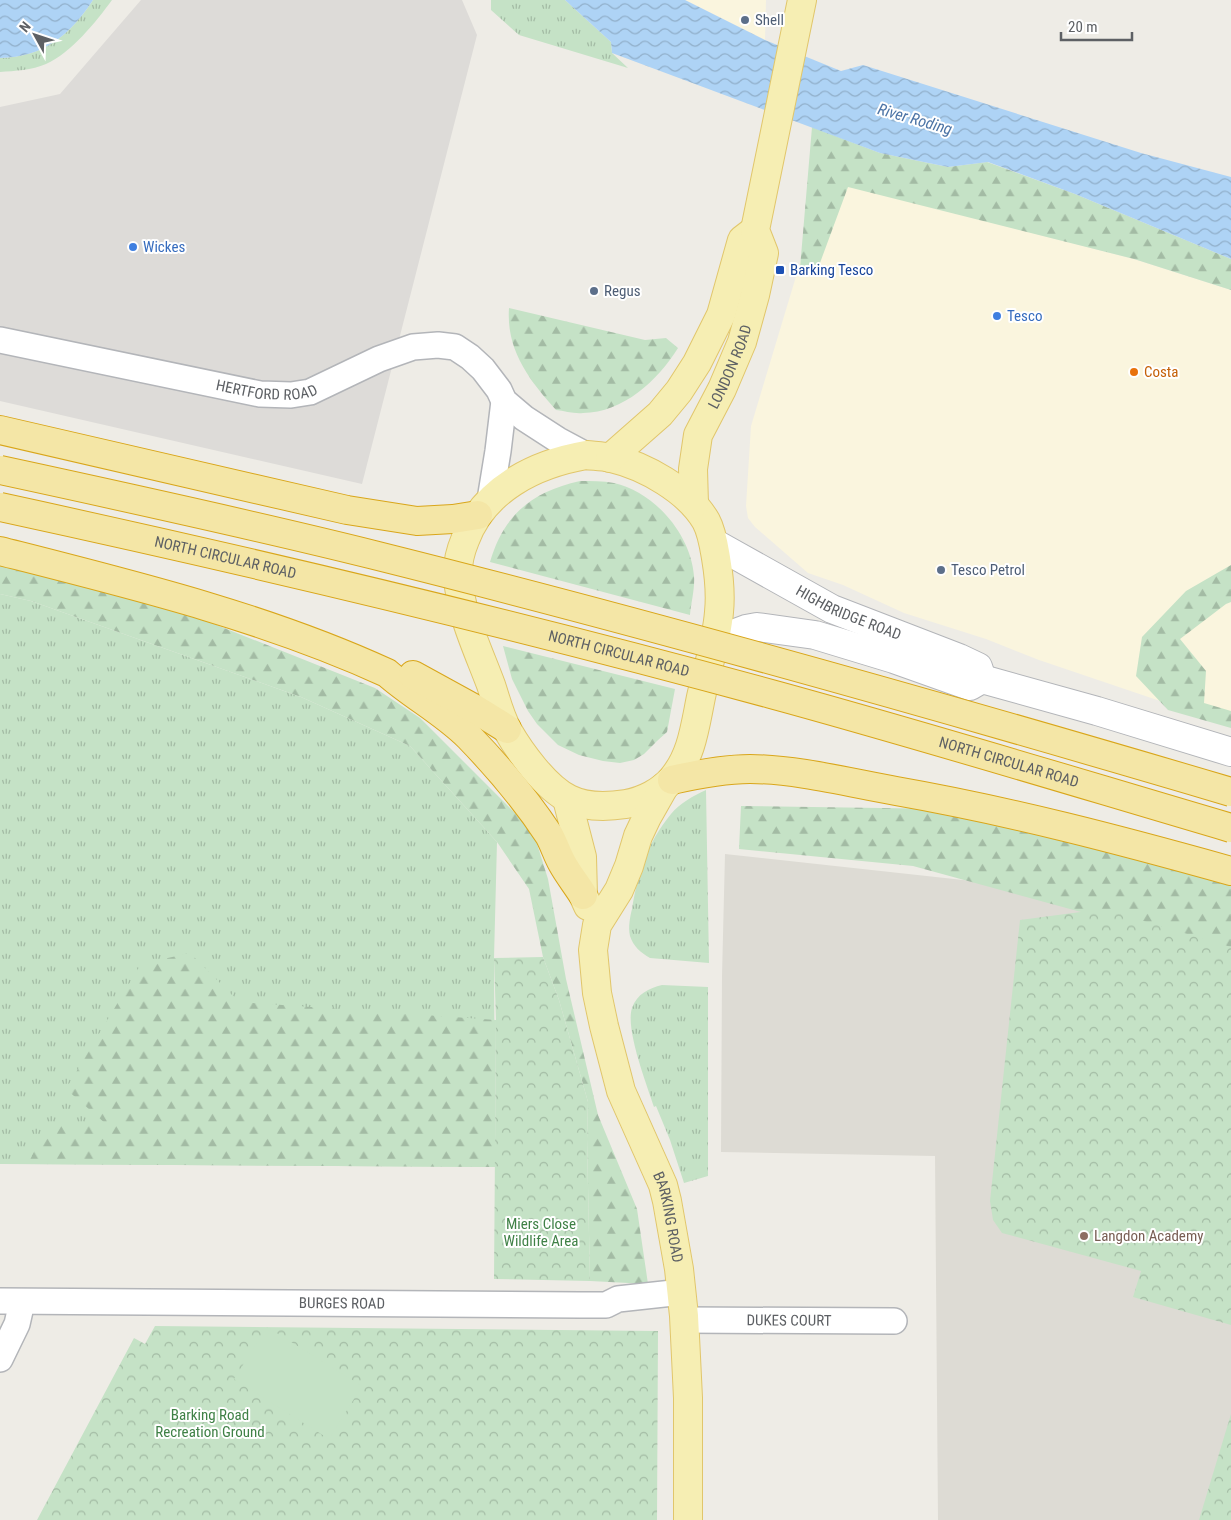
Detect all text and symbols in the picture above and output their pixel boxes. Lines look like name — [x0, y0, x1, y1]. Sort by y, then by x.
north arrow — [10, 10, 60, 60]
scale bar — [1061, 10, 1132, 42]
place label: Shell — [755, 11, 784, 29]
marker: Shell — [739, 14, 751, 26]
text: N — [16, 18, 34, 35]
text: 20 m — [1068, 18, 1098, 36]
water label: River Roding — [876, 99, 955, 139]
place label: Wickes — [143, 238, 185, 256]
marker: Wickes — [127, 241, 139, 253]
place label: Barking Tesco — [790, 261, 873, 279]
marker: Barking Tesco — [774, 264, 786, 276]
place label: Regus — [604, 282, 641, 300]
marker: Regus — [588, 285, 600, 297]
place label: Tesco — [1007, 307, 1042, 325]
marker: Tesco — [991, 310, 1003, 322]
street label: LONDON ROAD — [704, 323, 755, 412]
place label: Costa — [1144, 363, 1179, 381]
marker: Costa — [1128, 366, 1140, 378]
street label: HERTFORD ROAD — [214, 376, 321, 404]
street label: NORTH CIRCULAR ROAD — [153, 532, 298, 583]
place label: Tesco Petrol — [951, 561, 1025, 579]
marker: Tesco Petrol — [935, 564, 947, 576]
street label: HIGHBRIDGE ROAD — [793, 582, 904, 644]
street label: NORTH CIRCULAR ROAD — [546, 627, 691, 681]
street label: NORTH CIRCULAR ROAD — [937, 733, 1081, 791]
street label: BARKING ROAD — [649, 1169, 687, 1264]
park label: Miers Close Wildlife Area — [504, 1215, 578, 1250]
place label: Langdon Academy — [1094, 1227, 1203, 1245]
marker: Langdon Academy — [1078, 1230, 1090, 1242]
street label: BURGES ROAD — [299, 1294, 385, 1313]
street label: DUKES COURT — [746, 1311, 832, 1330]
park label: Barking Road Recreation Ground — [155, 1406, 265, 1441]

